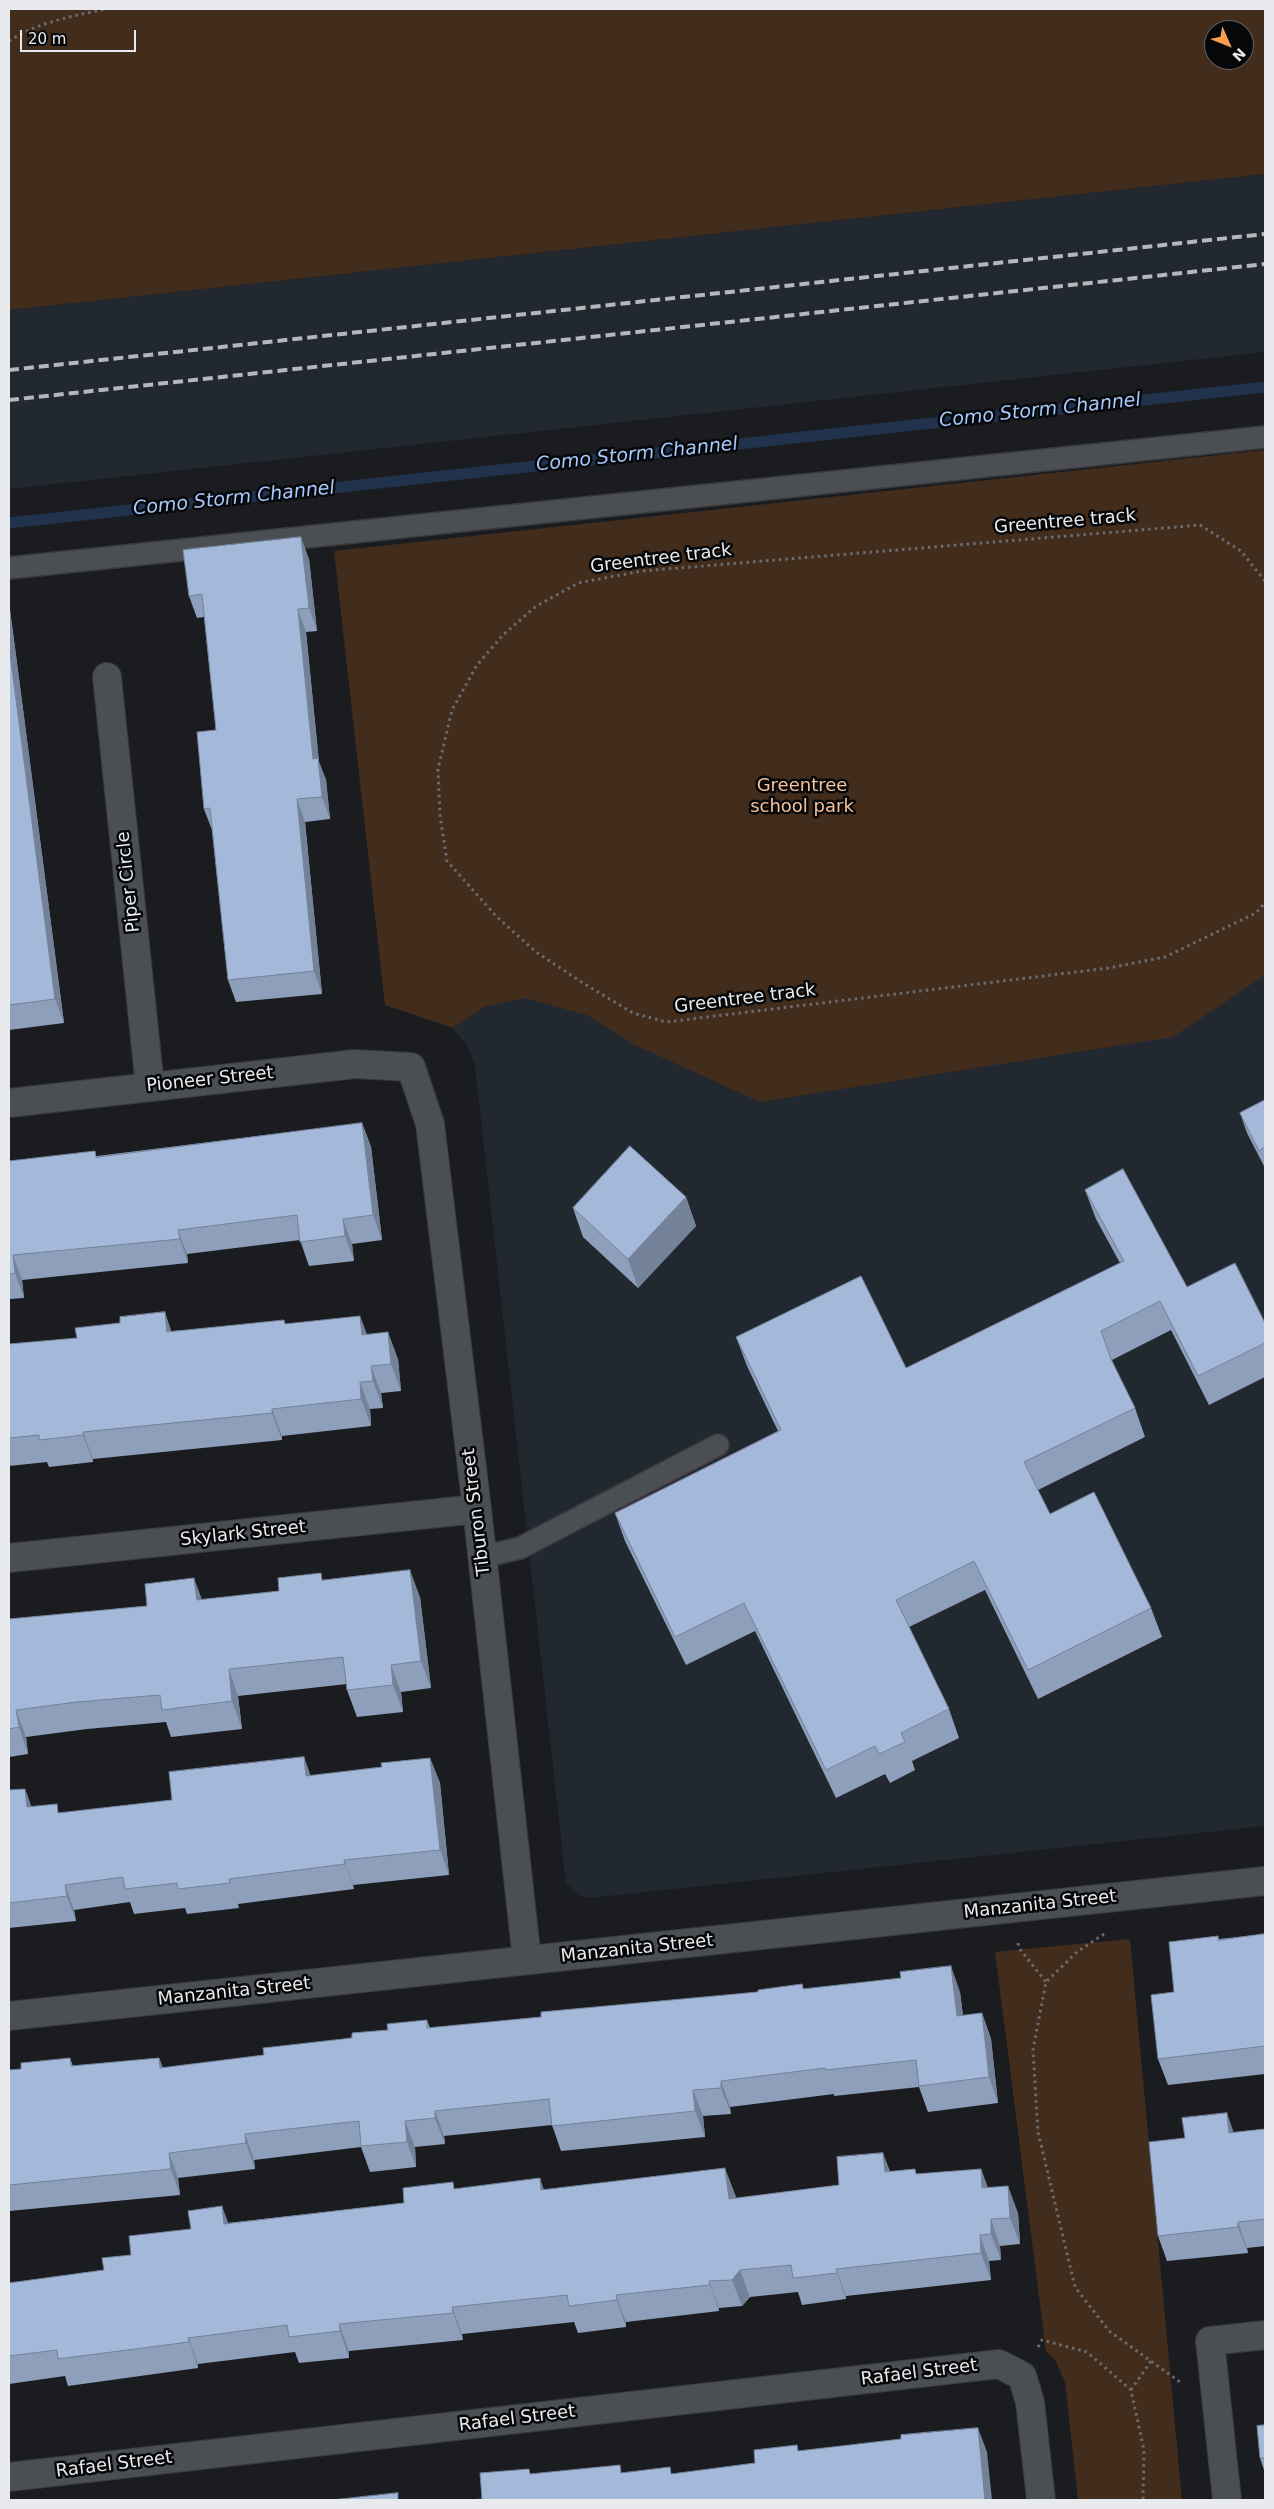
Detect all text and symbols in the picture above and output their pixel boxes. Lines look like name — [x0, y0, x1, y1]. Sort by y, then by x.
scale bar — [22, 20, 139, 52]
north arrow — [1204, 20, 1254, 70]
text: 20 m — [28, 30, 66, 48]
text: N — [1229, 45, 1249, 64]
water label: Como Storm Channel — [938, 389, 1142, 433]
water label: Como Storm Channel — [535, 433, 739, 477]
water label: Como Storm Channel — [132, 477, 336, 521]
street label: Greentree track — [993, 505, 1137, 539]
street label: Greentree track — [589, 540, 733, 578]
park label: Greentree school park — [750, 775, 854, 818]
street label: Piper Circle — [113, 830, 145, 934]
street label: Greentree track — [673, 980, 817, 1018]
street label: Pioneer Street — [145, 1063, 275, 1097]
street label: Tiburon Street — [458, 1447, 496, 1577]
street label: Skylark Street — [179, 1517, 307, 1551]
street label: Manzanita Street — [963, 1886, 1117, 1924]
street label: Manzanita Street — [560, 1930, 714, 1968]
street label: Manzanita Street — [157, 1973, 311, 2011]
street label: Rafael Street — [860, 2355, 978, 2391]
street label: Rafael Street — [458, 2401, 576, 2437]
street label: Rafael Street — [55, 2447, 173, 2483]

